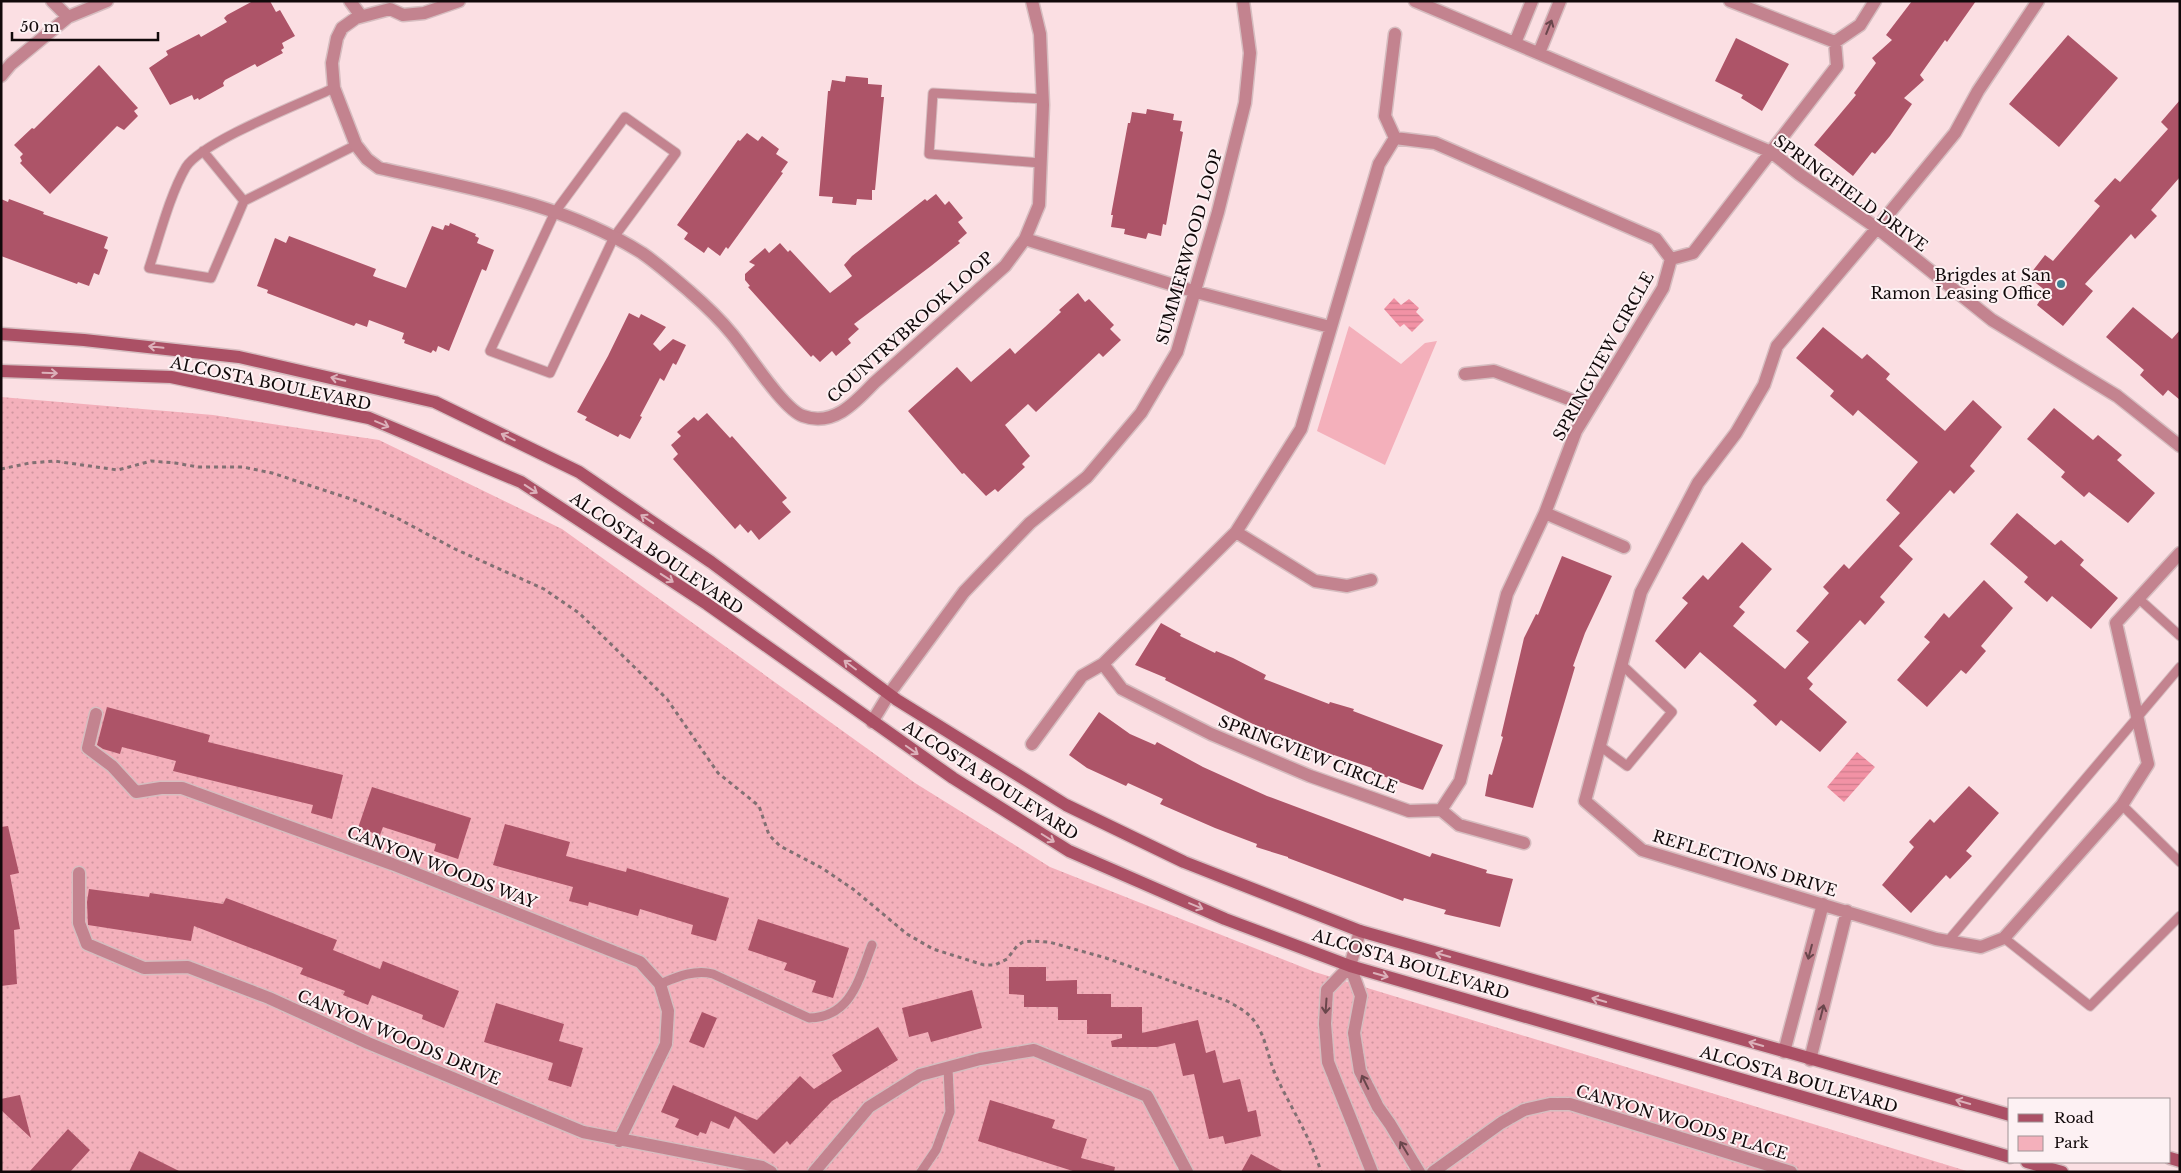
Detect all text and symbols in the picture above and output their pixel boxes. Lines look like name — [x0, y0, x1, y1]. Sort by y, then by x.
scale bar — [12, 10, 159, 42]
text: 50 m — [20, 17, 60, 36]
one-way arrow — [1545, 20, 1555, 35]
street label: SPRINGFIELD DRIVE — [1770, 130, 1932, 256]
street label: SUMMERWOOD LOOP — [1152, 147, 1226, 347]
street label: COUNTRYBROOK LOOP — [823, 247, 997, 407]
place label: Brigdes at San Ramon Leasing Office — [1870, 265, 2051, 303]
street label: SPRINGVIEW CIRCLE — [1548, 268, 1658, 444]
marker: Brigdes at San Ramon Leasing Office — [2055, 278, 2067, 290]
one-way arrow — [148, 342, 164, 352]
street label: ALCOSTA BOULEVARD — [168, 352, 373, 414]
one-way arrow — [42, 368, 58, 377]
one-way arrow — [331, 374, 347, 383]
one-way arrow — [374, 419, 389, 429]
one-way arrow — [500, 432, 515, 442]
one-way arrow — [524, 483, 538, 494]
street label: ALCOSTA BOULEVARD — [566, 487, 747, 619]
one-way arrow — [641, 514, 655, 524]
one-way arrow — [659, 573, 673, 583]
one-way arrow — [843, 660, 857, 670]
street label: SPRINGVIEW CIRCLE — [1216, 711, 1400, 797]
street label: ALCOSTA BOULEVARD — [899, 715, 1082, 844]
one-way arrow — [905, 745, 919, 755]
street label: CANYON WOODS WAY — [344, 822, 540, 913]
street label: REFLECTIONS DRIVE — [1650, 825, 1840, 901]
one-way arrow — [1041, 834, 1055, 844]
one-way arrow — [1188, 902, 1203, 912]
street label: ALCOSTA BOULEVARD — [1309, 924, 1512, 1004]
one-way arrow — [1805, 943, 1815, 959]
one-way arrow — [1436, 950, 1452, 960]
one-way arrow — [1372, 970, 1388, 980]
street label: CANYON WOODS DRIVE — [294, 985, 504, 1089]
one-way arrow — [1592, 994, 1608, 1004]
one-way arrow — [1322, 997, 1331, 1013]
one-way arrow — [1818, 1005, 1827, 1021]
one-way arrow — [1748, 1039, 1764, 1049]
street label: ALCOSTA BOULEVARD — [1697, 1041, 1900, 1117]
one-way arrow — [1360, 1075, 1369, 1090]
street label: CANYON WOODS PLACE — [1574, 1080, 1790, 1164]
one-way arrow — [1955, 1097, 1971, 1106]
legend — [2008, 1098, 2171, 1163]
text: Road — [2054, 1108, 2094, 1127]
text: Park — [2054, 1133, 2090, 1152]
one-way arrow — [1399, 1141, 1409, 1155]

